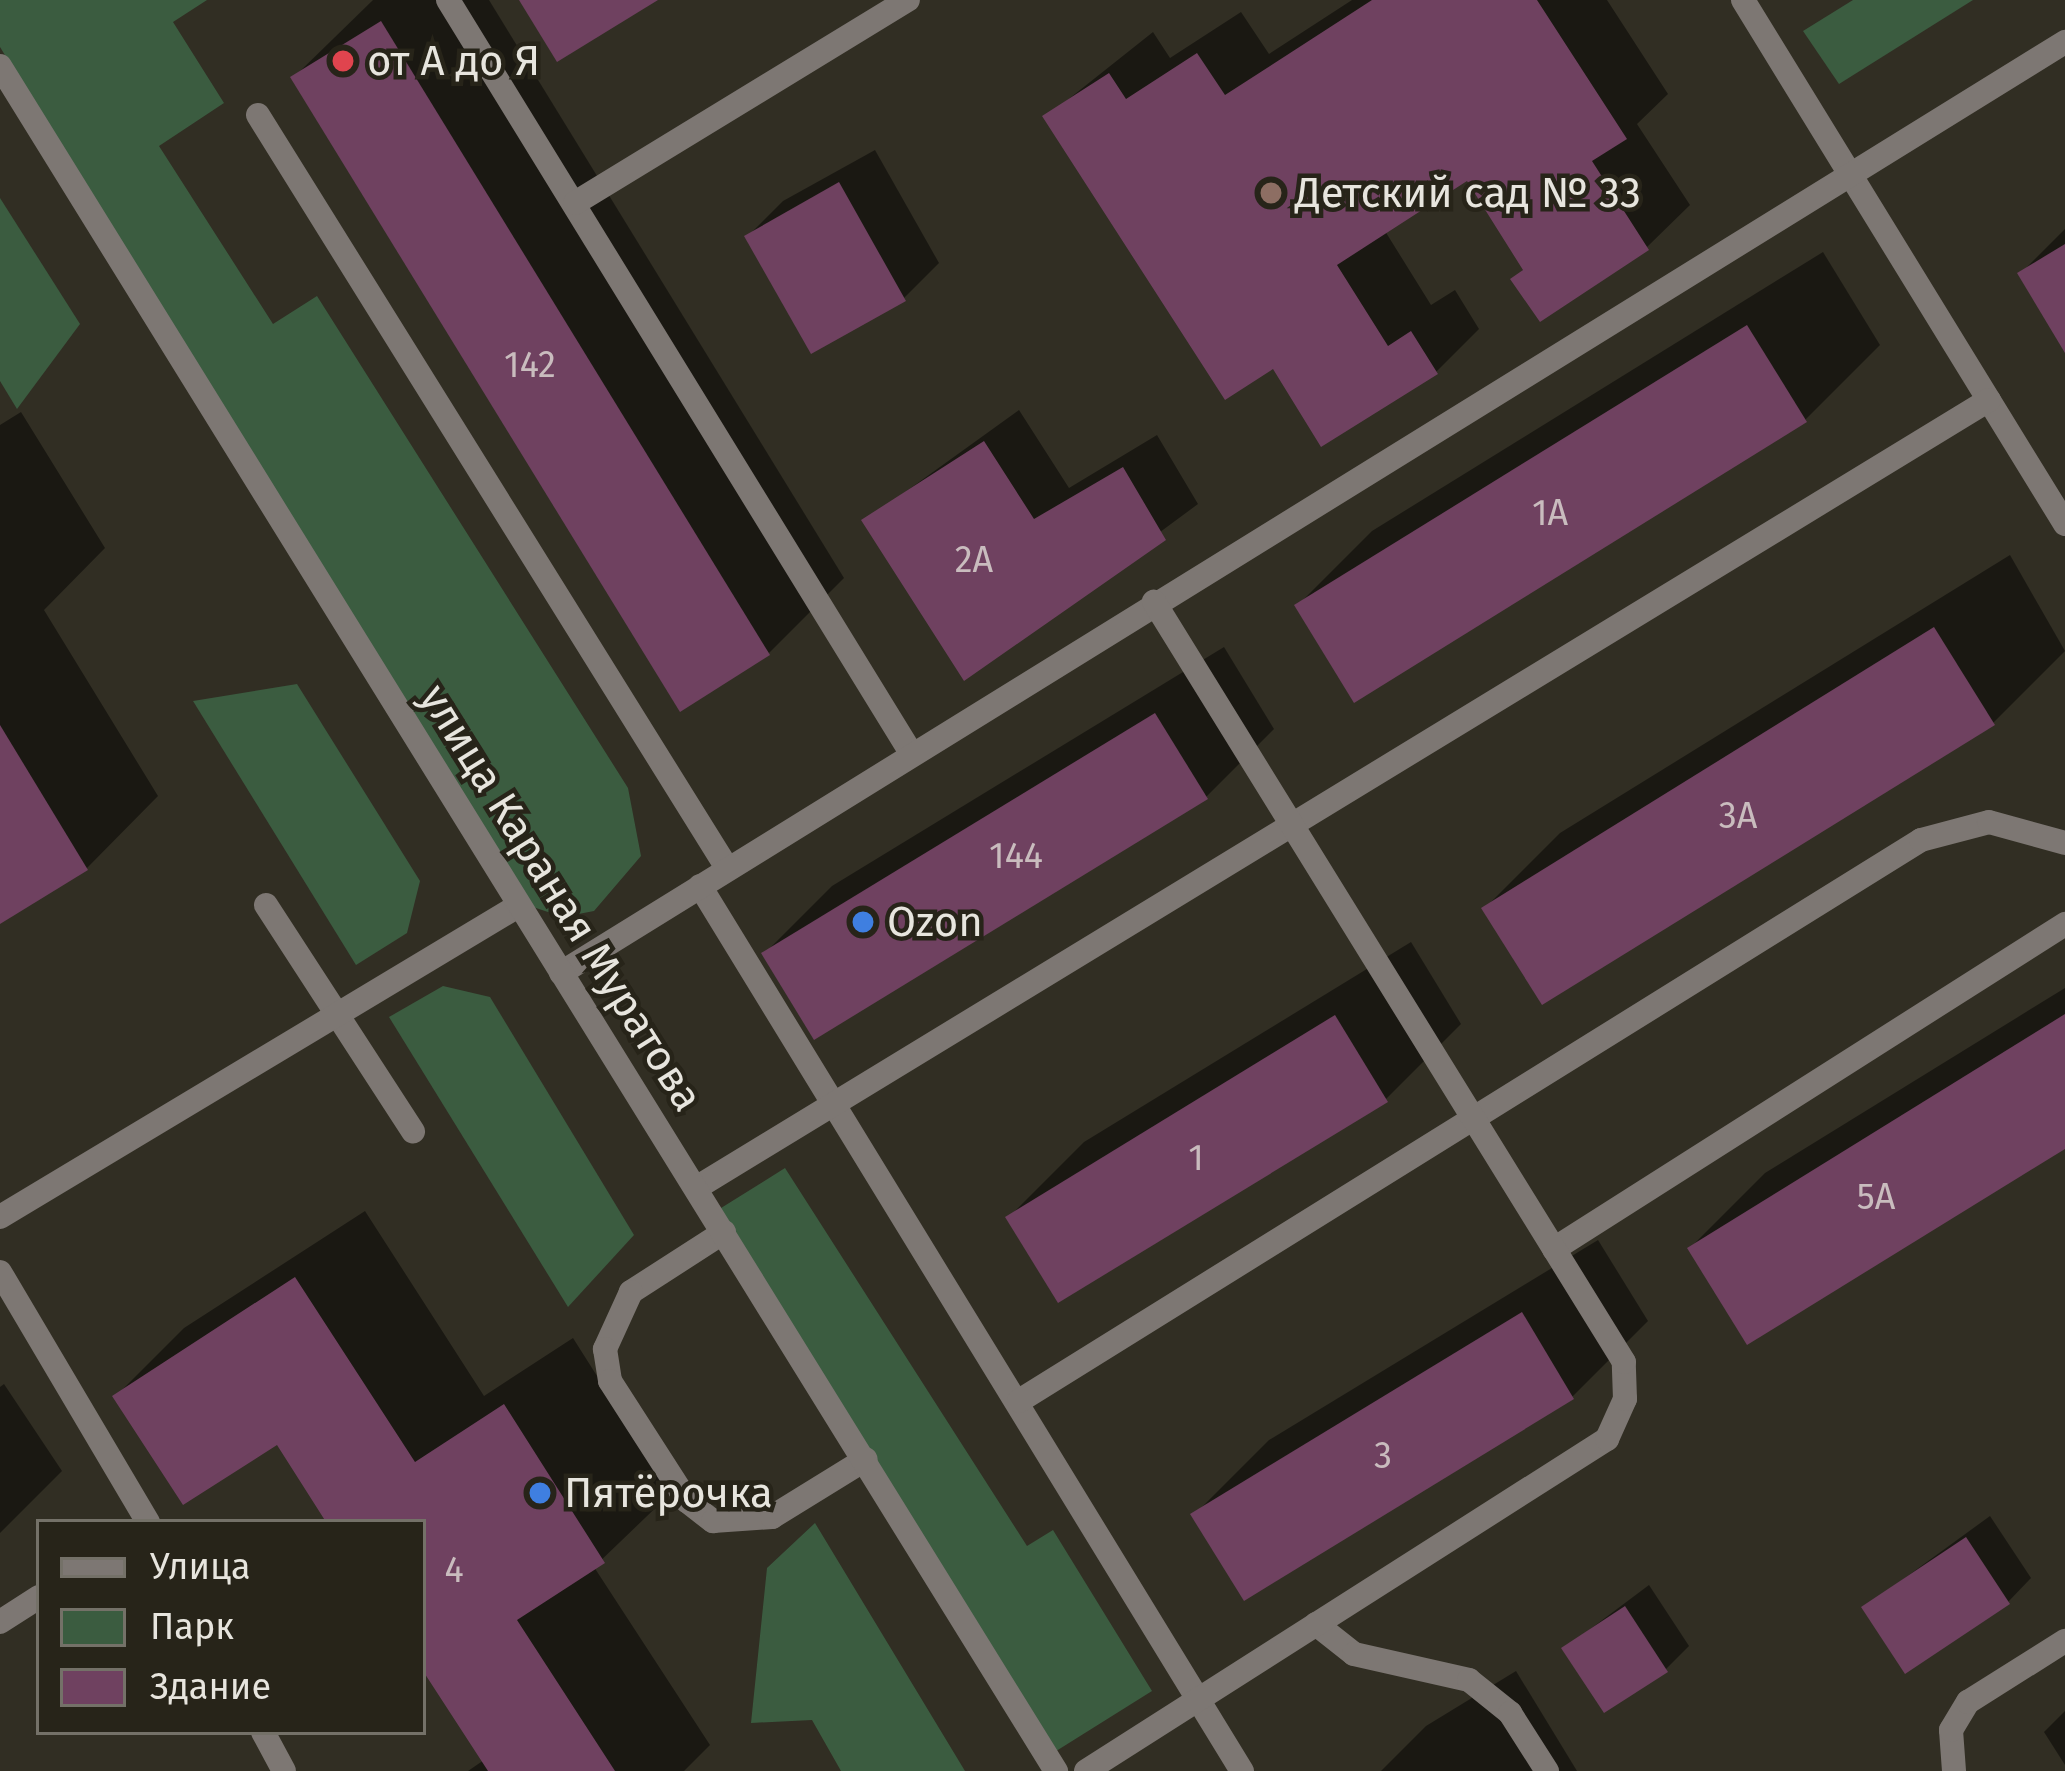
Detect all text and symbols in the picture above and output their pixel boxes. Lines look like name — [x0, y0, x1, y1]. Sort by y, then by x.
place label: от А до Я — [367, 36, 540, 86]
marker: от А до Я — [330, 48, 356, 74]
place label: Детский сад № 33 — [1295, 168, 1641, 218]
marker: Детский сад № 33 — [1258, 180, 1284, 206]
house number: 142 — [504, 344, 556, 388]
house number: 1А — [1532, 492, 1568, 536]
house number: 2А — [955, 539, 993, 583]
street label: улица Караная Муратова — [409, 675, 713, 1121]
house number: 3А — [1719, 795, 1757, 839]
house number: 144 — [989, 835, 1043, 879]
place label: Ozon — [887, 897, 983, 947]
marker: Ozon — [850, 909, 876, 935]
house number: 1 — [1188, 1137, 1204, 1181]
house number: 5А — [1857, 1176, 1895, 1220]
house number: 3 — [1374, 1435, 1392, 1479]
place label: Пятёрочка — [564, 1468, 773, 1518]
marker: Пятёрочка — [527, 1480, 553, 1506]
legend — [36, 1519, 426, 1735]
text: Улица — [150, 1545, 251, 1589]
house number: 4 — [444, 1549, 464, 1593]
text: Парк — [150, 1605, 234, 1649]
text: Здание — [150, 1665, 271, 1709]

